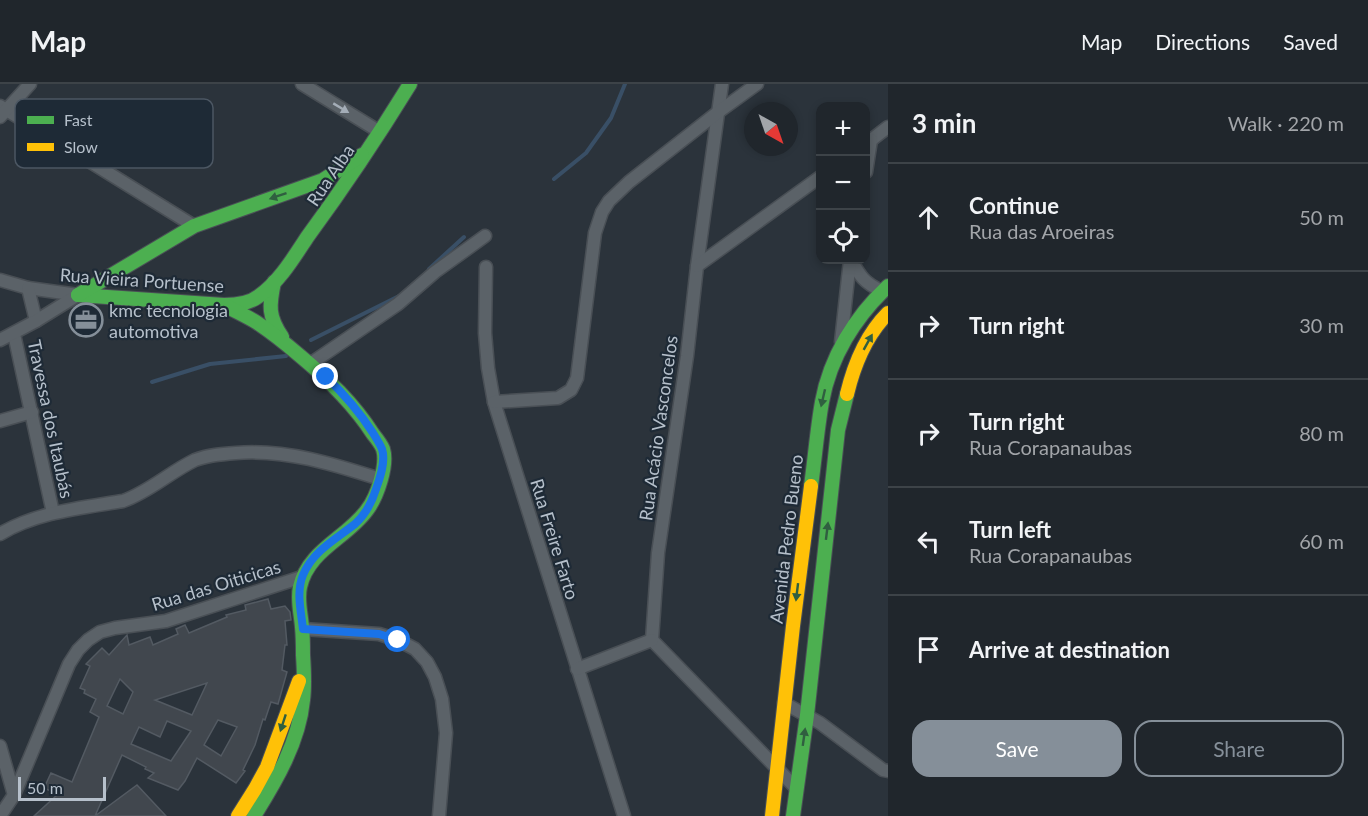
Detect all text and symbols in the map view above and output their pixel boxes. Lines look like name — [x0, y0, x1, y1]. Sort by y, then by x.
text: Map — [30, 24, 86, 58]
text: Map — [1081, 29, 1122, 54]
text: Directions — [1155, 29, 1250, 54]
text: Saved — [1283, 29, 1338, 54]
legend — [15, 99, 213, 168]
north arrow — [744, 102, 798, 156]
map controls — [816, 102, 870, 264]
button: + — [816, 102, 870, 156]
one-way arrow — [333, 103, 349, 114]
text: 3 min — [912, 107, 976, 139]
text: Fast — [64, 110, 93, 129]
text: Walk · 220 m — [1228, 111, 1344, 135]
text: Slow — [64, 137, 98, 156]
street label: Rua Alba — [301, 140, 359, 210]
button: − — [816, 156, 870, 210]
one-way arrow — [269, 191, 287, 201]
text: Continue — [969, 192, 1059, 219]
icon: ahead — [912, 201, 945, 234]
text: 50 m — [1299, 205, 1344, 229]
button: locate — [816, 210, 870, 264]
text: Rua das Aroeiras — [969, 219, 1114, 243]
street label: Rua Vieira Portuense — [59, 263, 225, 297]
place label: kmc tecnologia automotiva — [109, 299, 228, 342]
office icon: kmc tecnologia automotiva — [68, 302, 104, 338]
icon: right — [912, 309, 945, 342]
text: Turn right — [969, 312, 1064, 339]
text: 30 m — [1299, 313, 1344, 337]
street label: Rua Acácio Vasconcelos — [634, 334, 682, 522]
one-way arrow — [862, 334, 873, 350]
street label: Travessa dos Itaubás — [23, 338, 79, 500]
route end — [312, 363, 338, 389]
one-way arrow — [818, 389, 827, 408]
text: Turn right — [969, 408, 1064, 435]
icon: right — [912, 417, 945, 450]
text: 80 m — [1299, 421, 1344, 445]
text: Rua Corapanaubas — [969, 435, 1132, 459]
street label: Avenida Pedro Bueno — [765, 453, 807, 625]
street label: Rua Freire Farto — [526, 476, 584, 602]
text: Turn left — [969, 516, 1051, 543]
one-way arrow — [822, 522, 832, 541]
icon: left — [912, 525, 945, 558]
text: 60 m — [1299, 529, 1344, 553]
text: Rua Corapanaubas — [969, 543, 1132, 567]
street label: Rua das Oiticicas — [149, 555, 283, 615]
one-way arrow — [792, 582, 802, 601]
route start — [384, 626, 410, 652]
icon: arrive — [912, 633, 945, 666]
text: Arrive at destination — [969, 636, 1170, 663]
one-way arrow — [277, 715, 287, 733]
button: Save — [912, 720, 1122, 777]
button: Share — [1134, 720, 1344, 777]
one-way arrow — [799, 728, 808, 747]
scale bar — [18, 774, 106, 802]
text: 50 m — [27, 778, 63, 797]

